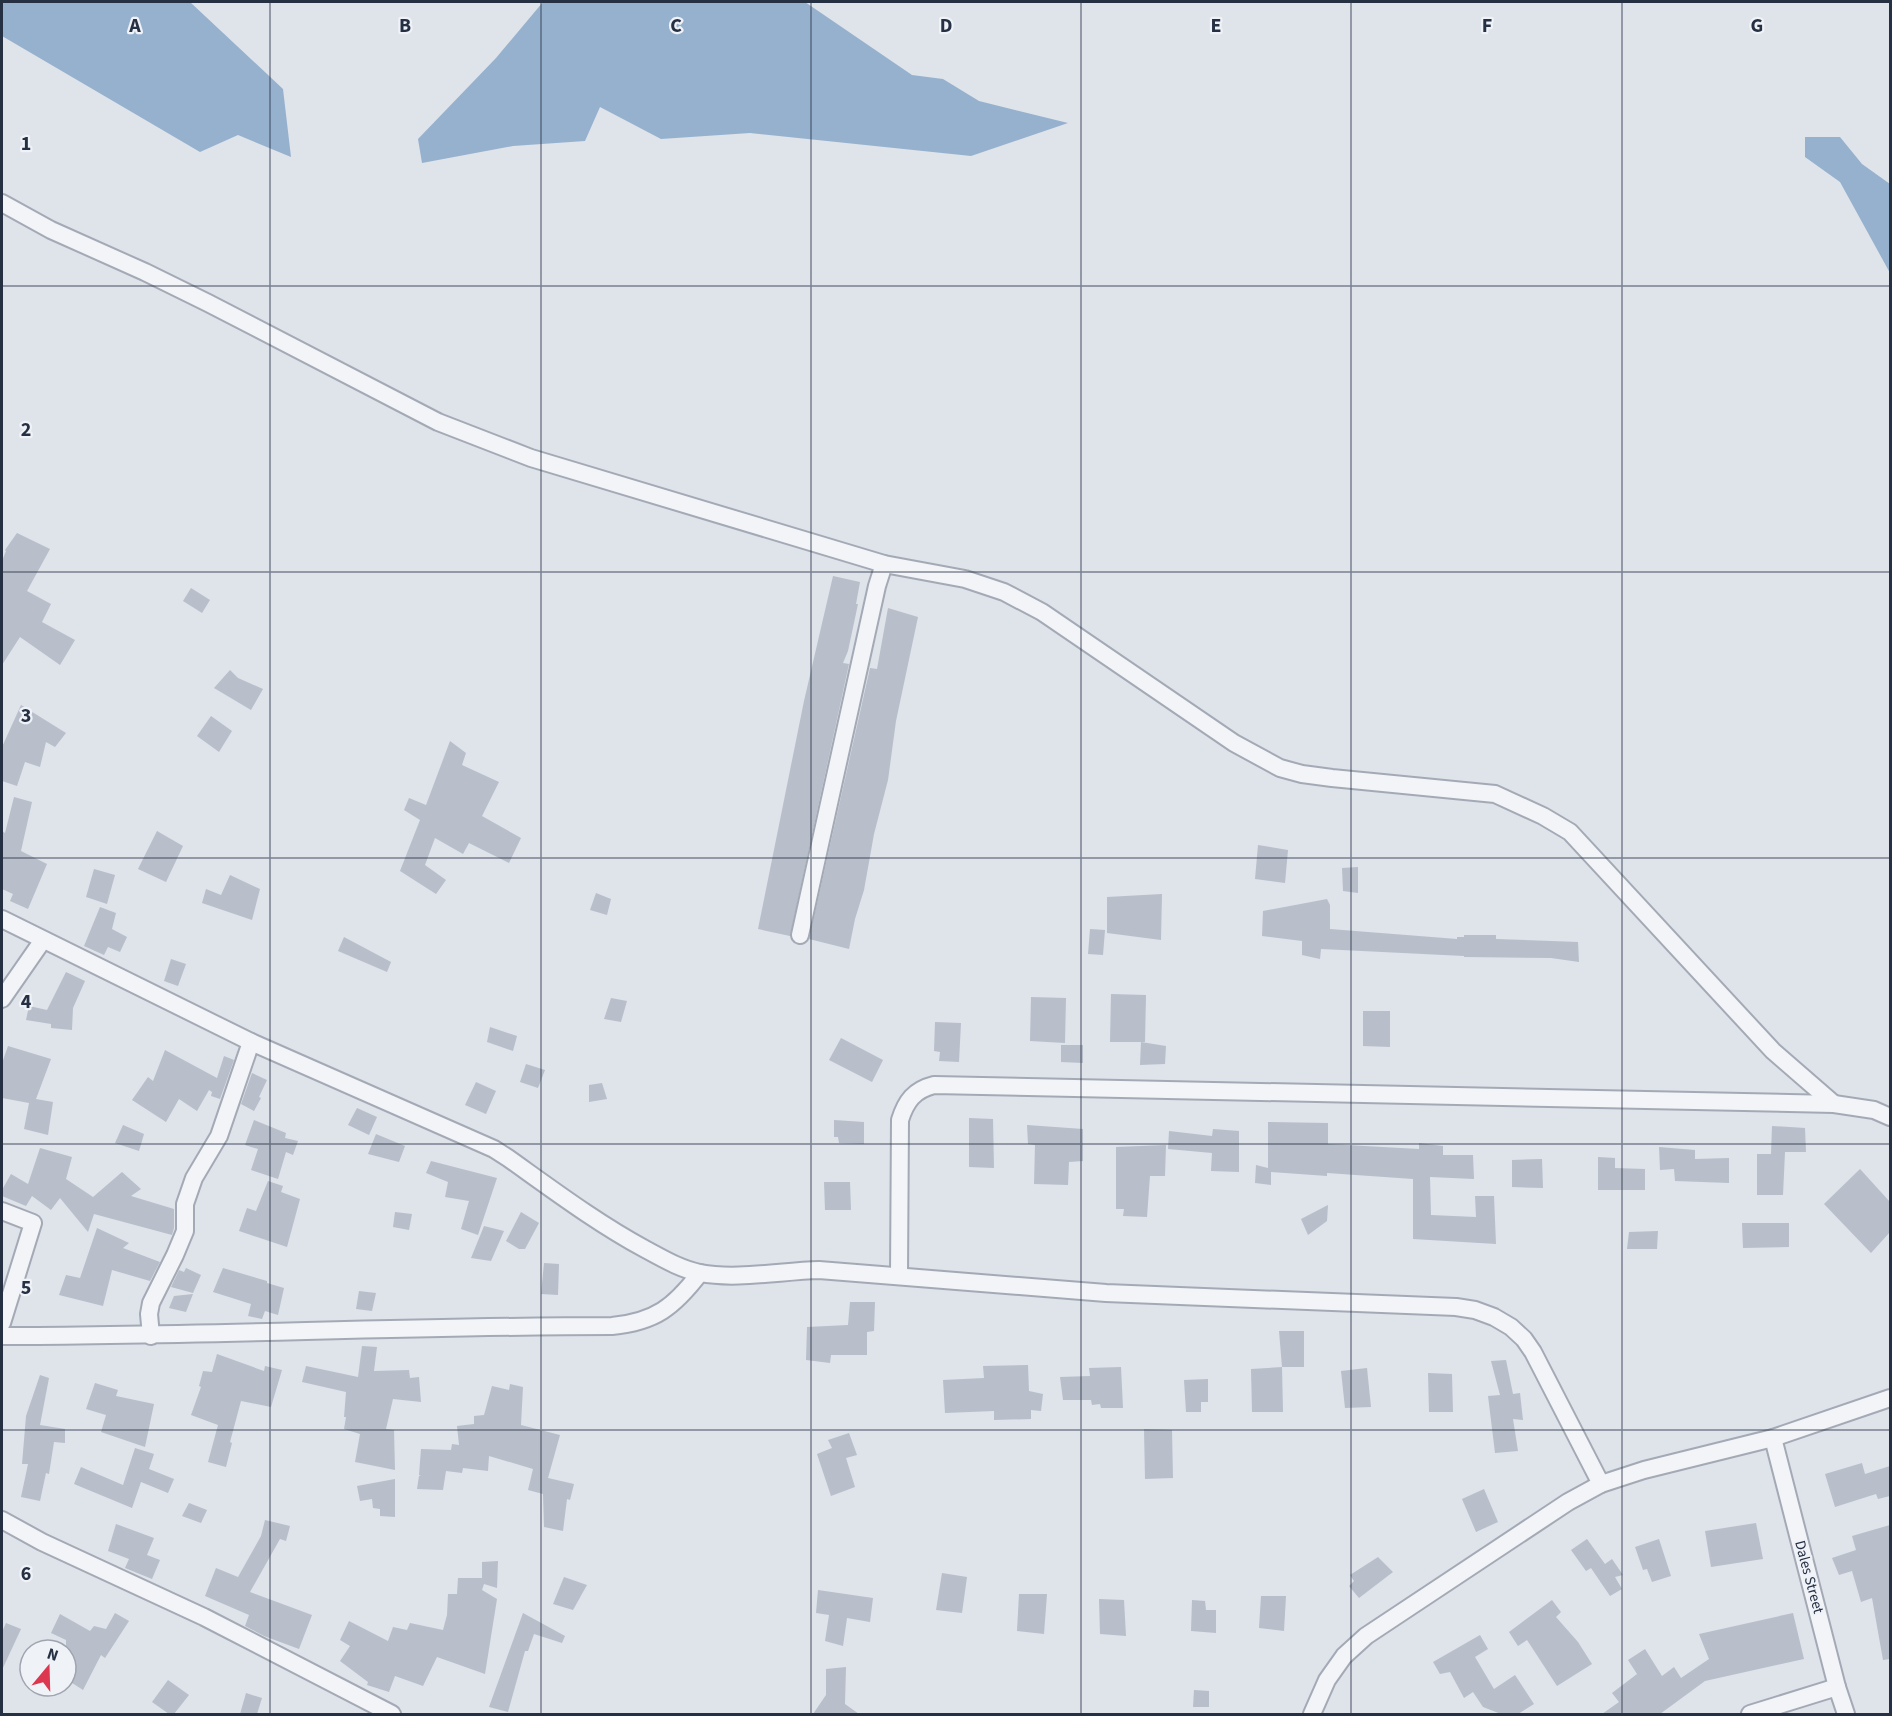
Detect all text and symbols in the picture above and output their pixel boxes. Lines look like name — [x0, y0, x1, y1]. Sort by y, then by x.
text: A — [128, 12, 141, 40]
text: B — [399, 12, 411, 40]
text: C — [670, 12, 682, 40]
text: D — [940, 12, 952, 40]
text: E — [1211, 12, 1221, 40]
text: F — [1482, 12, 1492, 40]
text: G — [1751, 12, 1763, 40]
text: 1 — [21, 130, 31, 158]
text: 2 — [21, 416, 31, 444]
text: 3 — [21, 702, 31, 730]
text: 4 — [21, 988, 32, 1016]
text: 5 — [21, 1274, 31, 1302]
street label: Dales Street — [1789, 1538, 1829, 1616]
text: 6 — [21, 1560, 31, 1588]
north arrow — [18, 1638, 78, 1698]
text: N — [44, 1643, 61, 1667]

